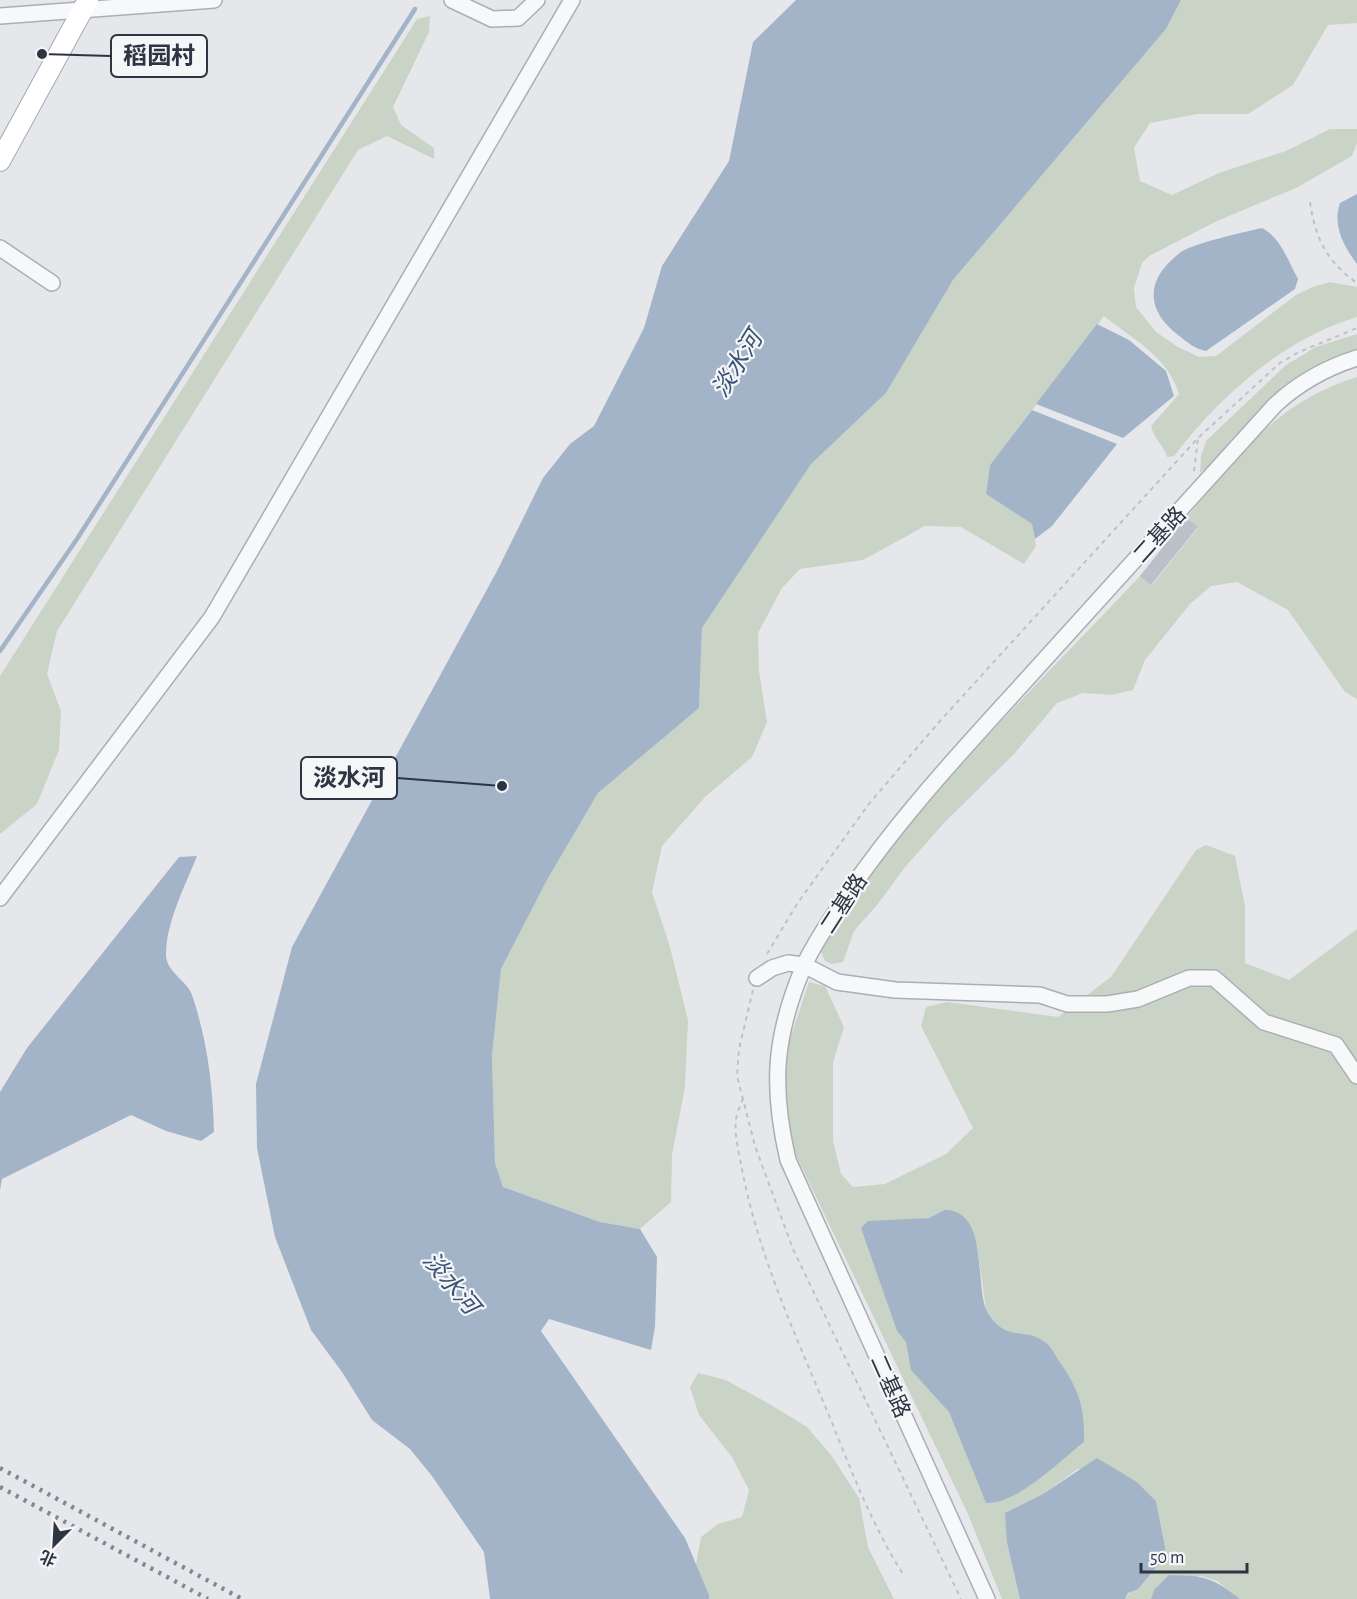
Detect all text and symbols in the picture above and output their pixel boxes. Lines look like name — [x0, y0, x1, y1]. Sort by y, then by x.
callout: 稻园村 — [111, 35, 207, 77]
text: 稻园村 — [123, 43, 195, 69]
water label: 淡水河 — [707, 323, 769, 401]
street label: 二基路 — [1129, 502, 1190, 567]
callout: 淡水河 — [301, 757, 397, 799]
text: 淡水河 — [313, 765, 385, 791]
street label: 二基路 — [816, 869, 871, 937]
water label: 淡水河 — [418, 1247, 487, 1322]
street label: 二基路 — [867, 1351, 914, 1421]
north arrow — [24, 1515, 84, 1575]
scale bar — [1141, 1536, 1248, 1574]
text: 北 — [37, 1547, 59, 1569]
text: 50 m — [1150, 1549, 1184, 1567]

